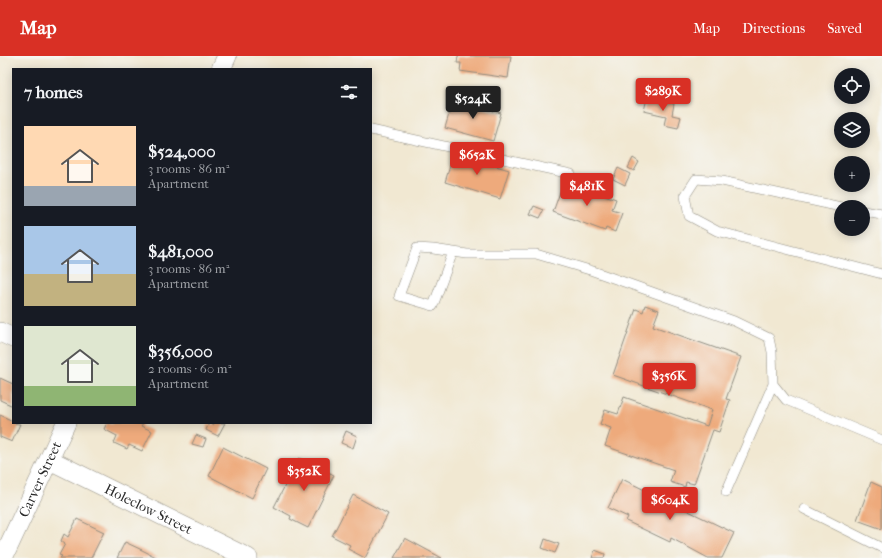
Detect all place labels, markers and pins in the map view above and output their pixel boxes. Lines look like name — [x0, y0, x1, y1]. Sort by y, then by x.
pin: $289K — [635, 78, 691, 112]
pin: $524K — [445, 86, 501, 120]
pin: $652K — [449, 142, 505, 176]
pin: $481K — [559, 173, 615, 207]
pin: $356K — [641, 363, 697, 397]
pin: $352K — [276, 458, 332, 492]
pin: $604K — [642, 487, 698, 521]

